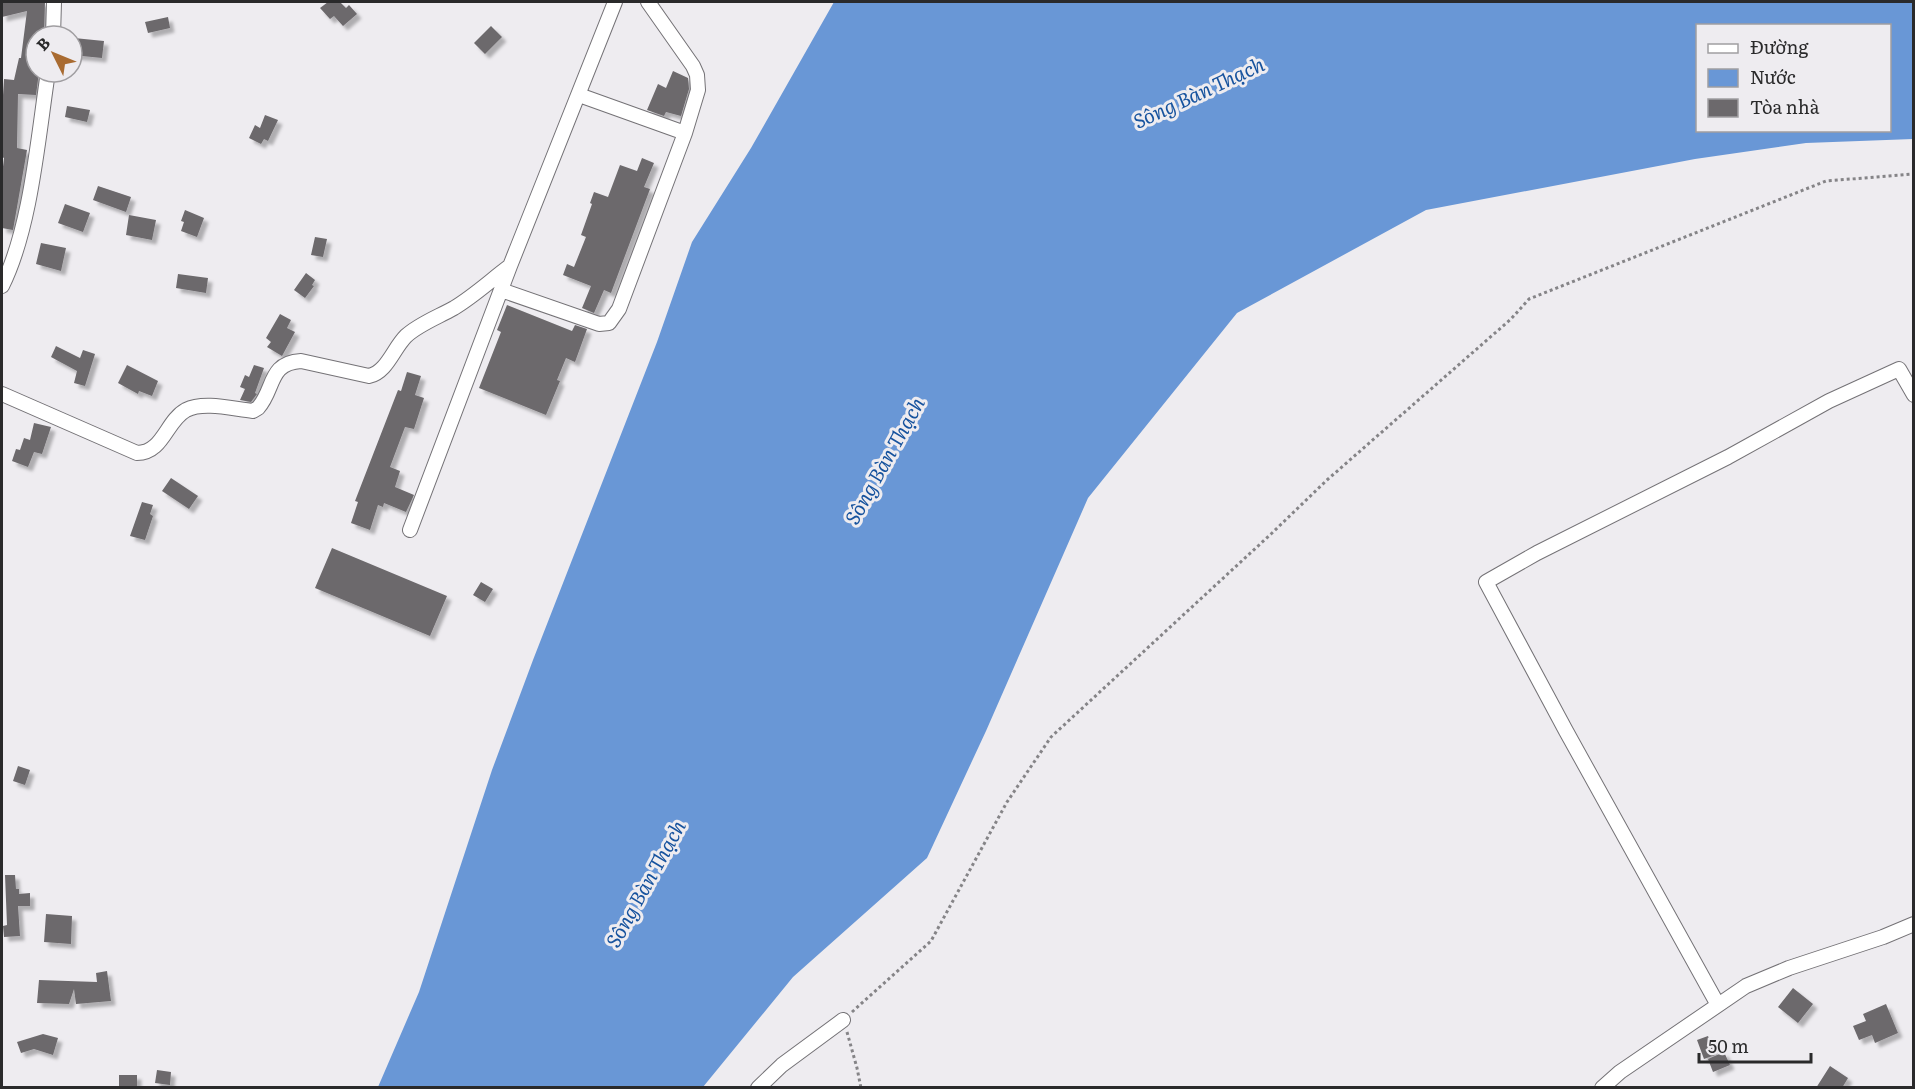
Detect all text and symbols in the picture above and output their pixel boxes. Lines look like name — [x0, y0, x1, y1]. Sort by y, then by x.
north arrow — [24, 24, 84, 84]
legend — [1696, 24, 1891, 132]
text: B — [30, 31, 55, 55]
text: Đường — [1750, 33, 1809, 60]
water label: Sông Bàn Thạch — [1128, 48, 1269, 135]
text: Nước — [1750, 63, 1796, 90]
text: Tòa nhà — [1750, 93, 1820, 120]
water label: Sông Bàn Thạch — [836, 391, 931, 529]
water label: Sông Bàn Thạch — [597, 814, 692, 952]
scale bar — [1699, 1026, 1812, 1064]
text: 50 m — [1708, 1032, 1749, 1059]

